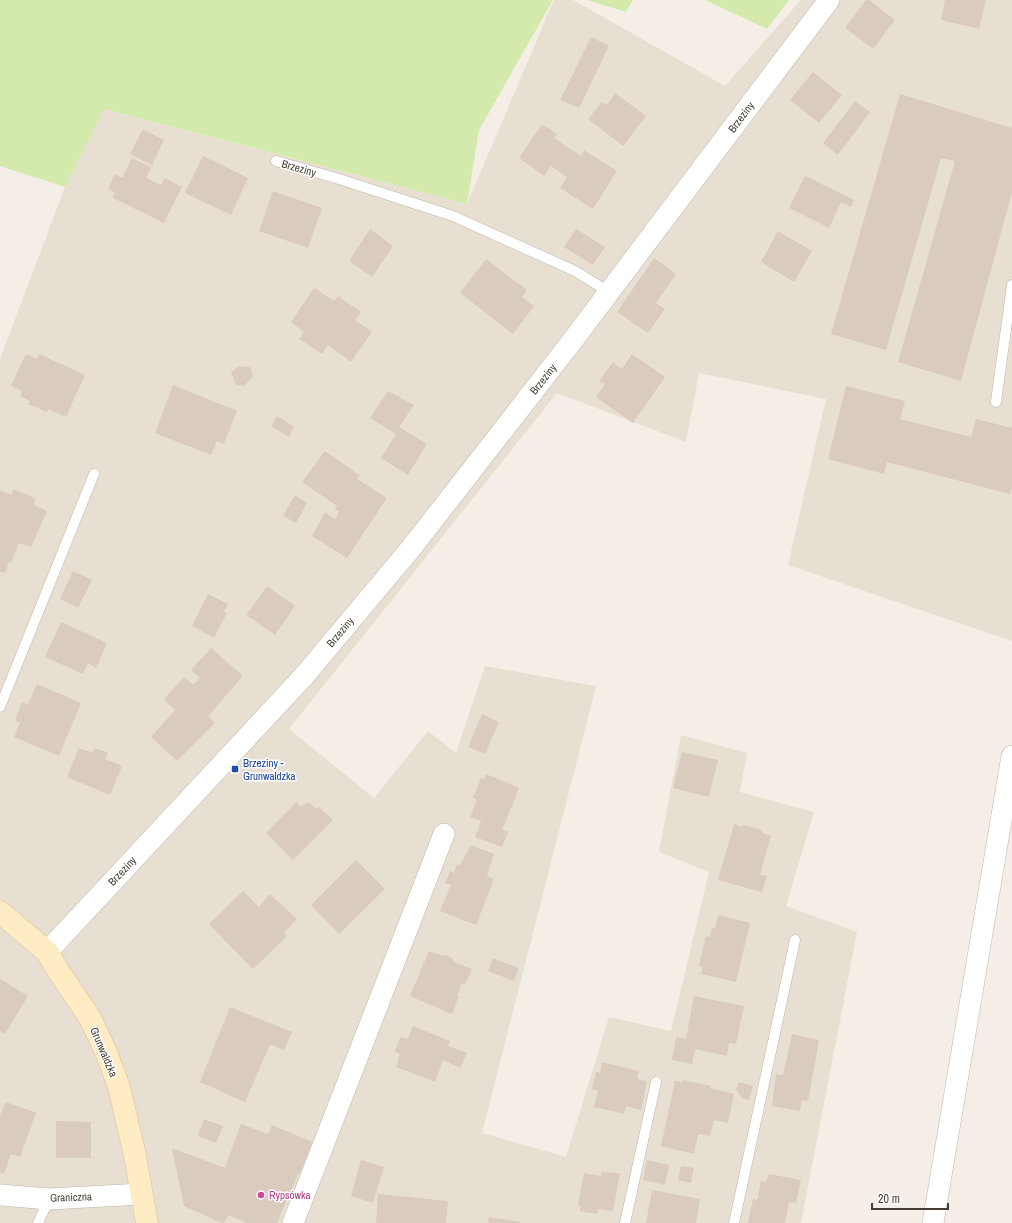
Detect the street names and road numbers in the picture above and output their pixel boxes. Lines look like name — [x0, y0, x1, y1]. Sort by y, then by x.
street label: Brzeziny — [725, 98, 757, 135]
street label: Brzeziny — [280, 156, 318, 180]
street label: Brzeziny — [527, 360, 560, 397]
street label: Brzeziny — [323, 614, 357, 650]
street label: Brzeziny — [105, 853, 139, 889]
street label: Grunwaldzka — [87, 1025, 121, 1079]
street label: Graniczna — [50, 1189, 92, 1205]

